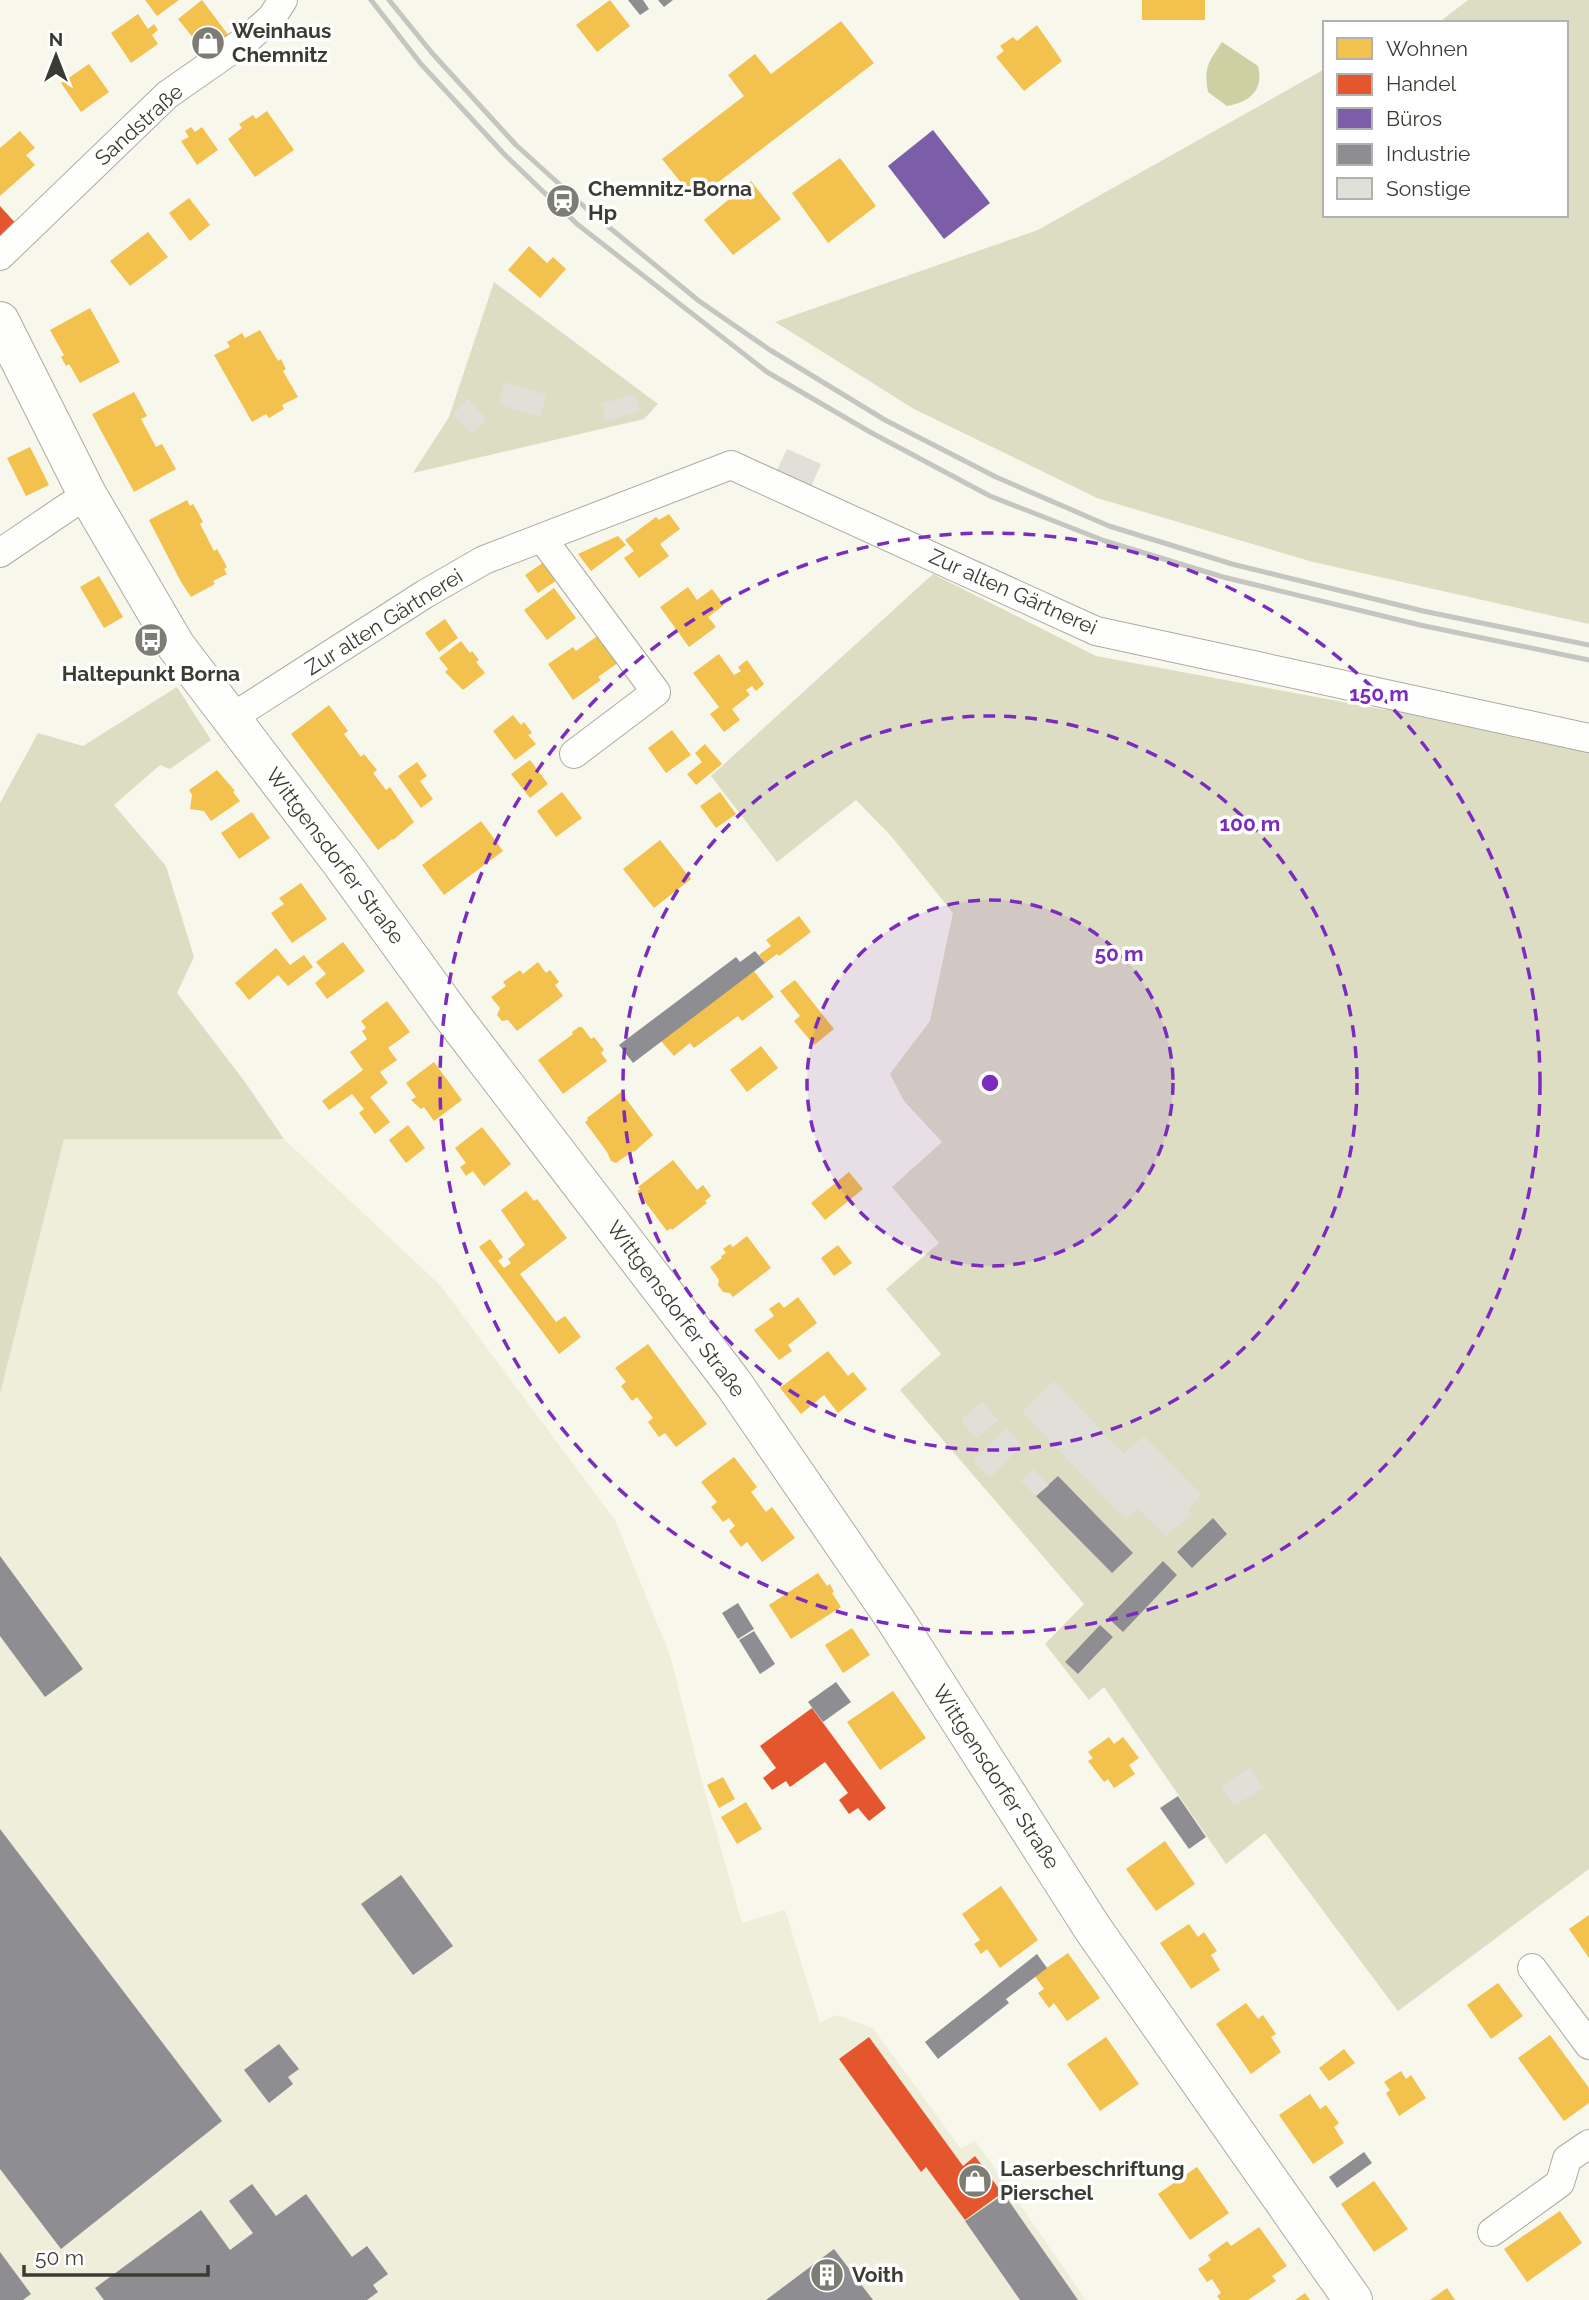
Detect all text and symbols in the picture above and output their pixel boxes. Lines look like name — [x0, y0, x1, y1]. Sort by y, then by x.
place label: Weinhaus Chemnitz — [232, 18, 331, 67]
north arrow — [21, 21, 91, 91]
legend — [1323, 21, 1568, 217]
shop icon: Weinhaus Chemnitz — [189, 24, 227, 62]
text: N — [49, 28, 63, 50]
text: Wohnen — [1386, 36, 1468, 61]
text: Handel — [1386, 71, 1456, 96]
street label: Sandstraße — [90, 79, 188, 171]
text: Büros — [1386, 106, 1442, 131]
text: Industrie — [1386, 141, 1470, 166]
place label: Chemnitz-Borna Hp — [588, 176, 752, 225]
text: Sonstige — [1386, 176, 1471, 201]
station icon: Chemnitz-Borna Hp — [544, 182, 582, 220]
street label: Zur alten Gärtnerei — [925, 543, 1101, 640]
street label: Zur alten Gärtnerei — [300, 563, 467, 680]
bus stop icon: Haltepunkt Borna — [132, 621, 170, 659]
place label: Haltepunkt Borna — [62, 661, 240, 686]
text: 150 m — [1349, 681, 1409, 706]
street label: Wittgensdorfer Straße — [261, 763, 410, 949]
text: 100 m — [1220, 811, 1280, 836]
text: 50 m — [1094, 941, 1144, 966]
centre of rings — [978, 1071, 1002, 1095]
street label: Wittgensdorfer Straße — [602, 1216, 751, 1402]
street label: Wittgensdorfer Straße — [928, 1680, 1065, 1873]
place label: Laserbeschriftung Pierschel — [1000, 2156, 1184, 2205]
shop icon: Laserbeschriftung Pierschel — [956, 2162, 994, 2200]
scale bar — [24, 2234, 208, 2278]
text: 50 m — [35, 2245, 84, 2270]
building icon: Voith — [808, 2256, 846, 2294]
place label: Voith — [852, 2262, 904, 2287]

